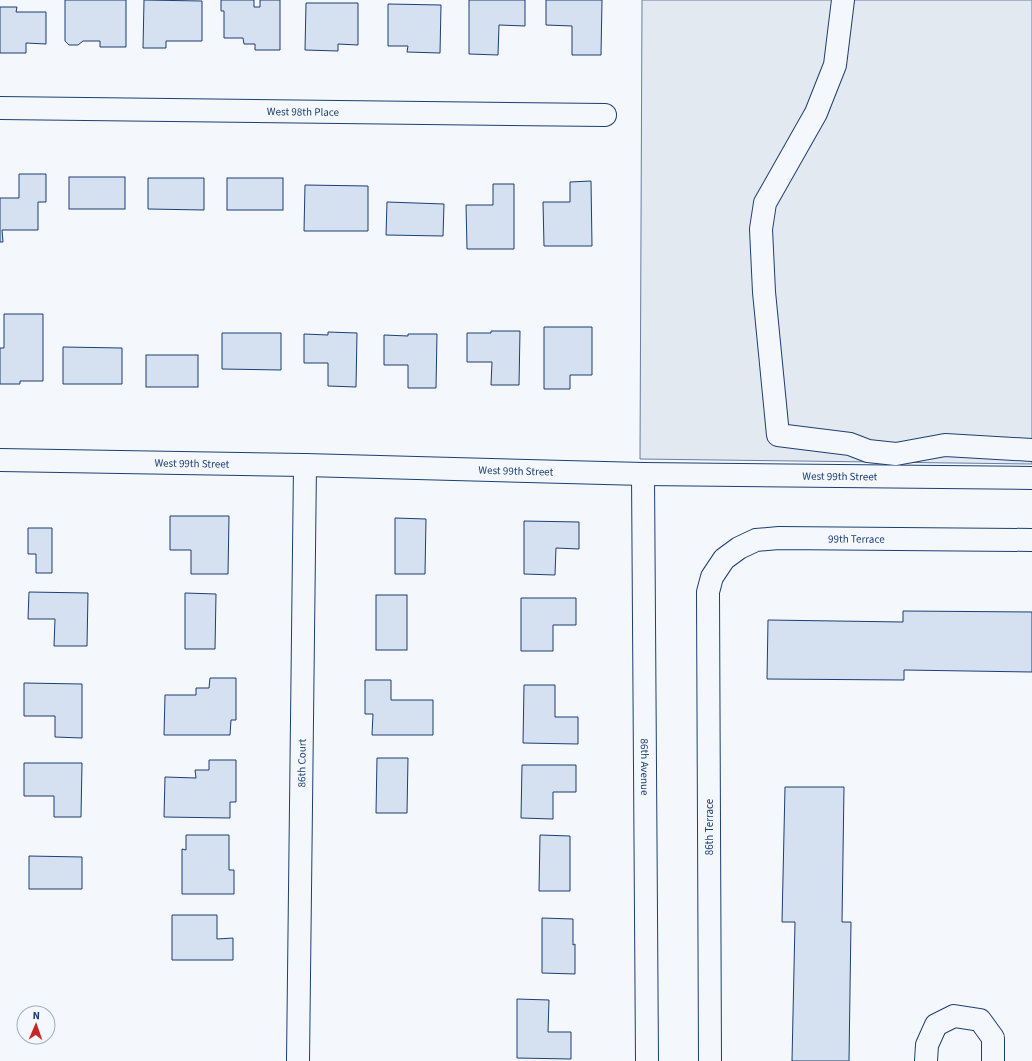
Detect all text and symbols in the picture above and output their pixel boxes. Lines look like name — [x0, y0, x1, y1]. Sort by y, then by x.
street label: West 98th Place — [267, 104, 340, 120]
street label: West 99th Street — [154, 456, 230, 472]
street label: West 99th Street — [478, 463, 554, 480]
street label: West 99th Street — [802, 469, 878, 484]
street label: 99th Terrace — [828, 531, 885, 547]
street label: 86th Court — [294, 738, 310, 787]
street label: 86th Avenue — [637, 739, 652, 796]
street label: 86th Terrace — [702, 798, 717, 855]
north arrow — [16, 1005, 56, 1045]
text: N — [32, 1008, 40, 1023]

